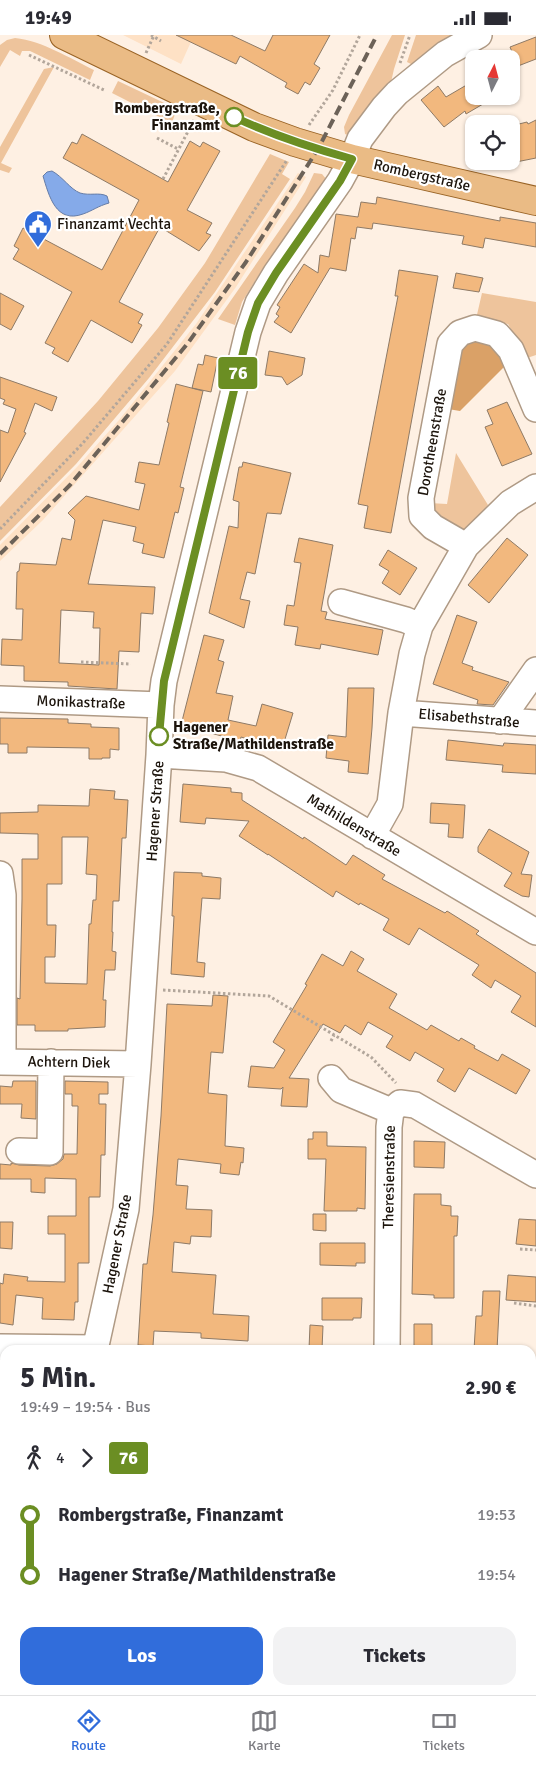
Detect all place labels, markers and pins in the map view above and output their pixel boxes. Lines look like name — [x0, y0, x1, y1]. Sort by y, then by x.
place label: Rombergstraße, Finanzamt — [114, 99, 220, 134]
marker: Rombergstraße, Finanzamt — [224, 107, 244, 127]
public building icon: Finanzamt Vechta — [23, 209, 53, 248]
place label: Finanzamt Vechta — [57, 215, 171, 233]
place label: Hagener Straße/Mathildenstraße — [173, 718, 334, 753]
marker: Hagener Straße/Mathildenstraße — [149, 726, 169, 746]

